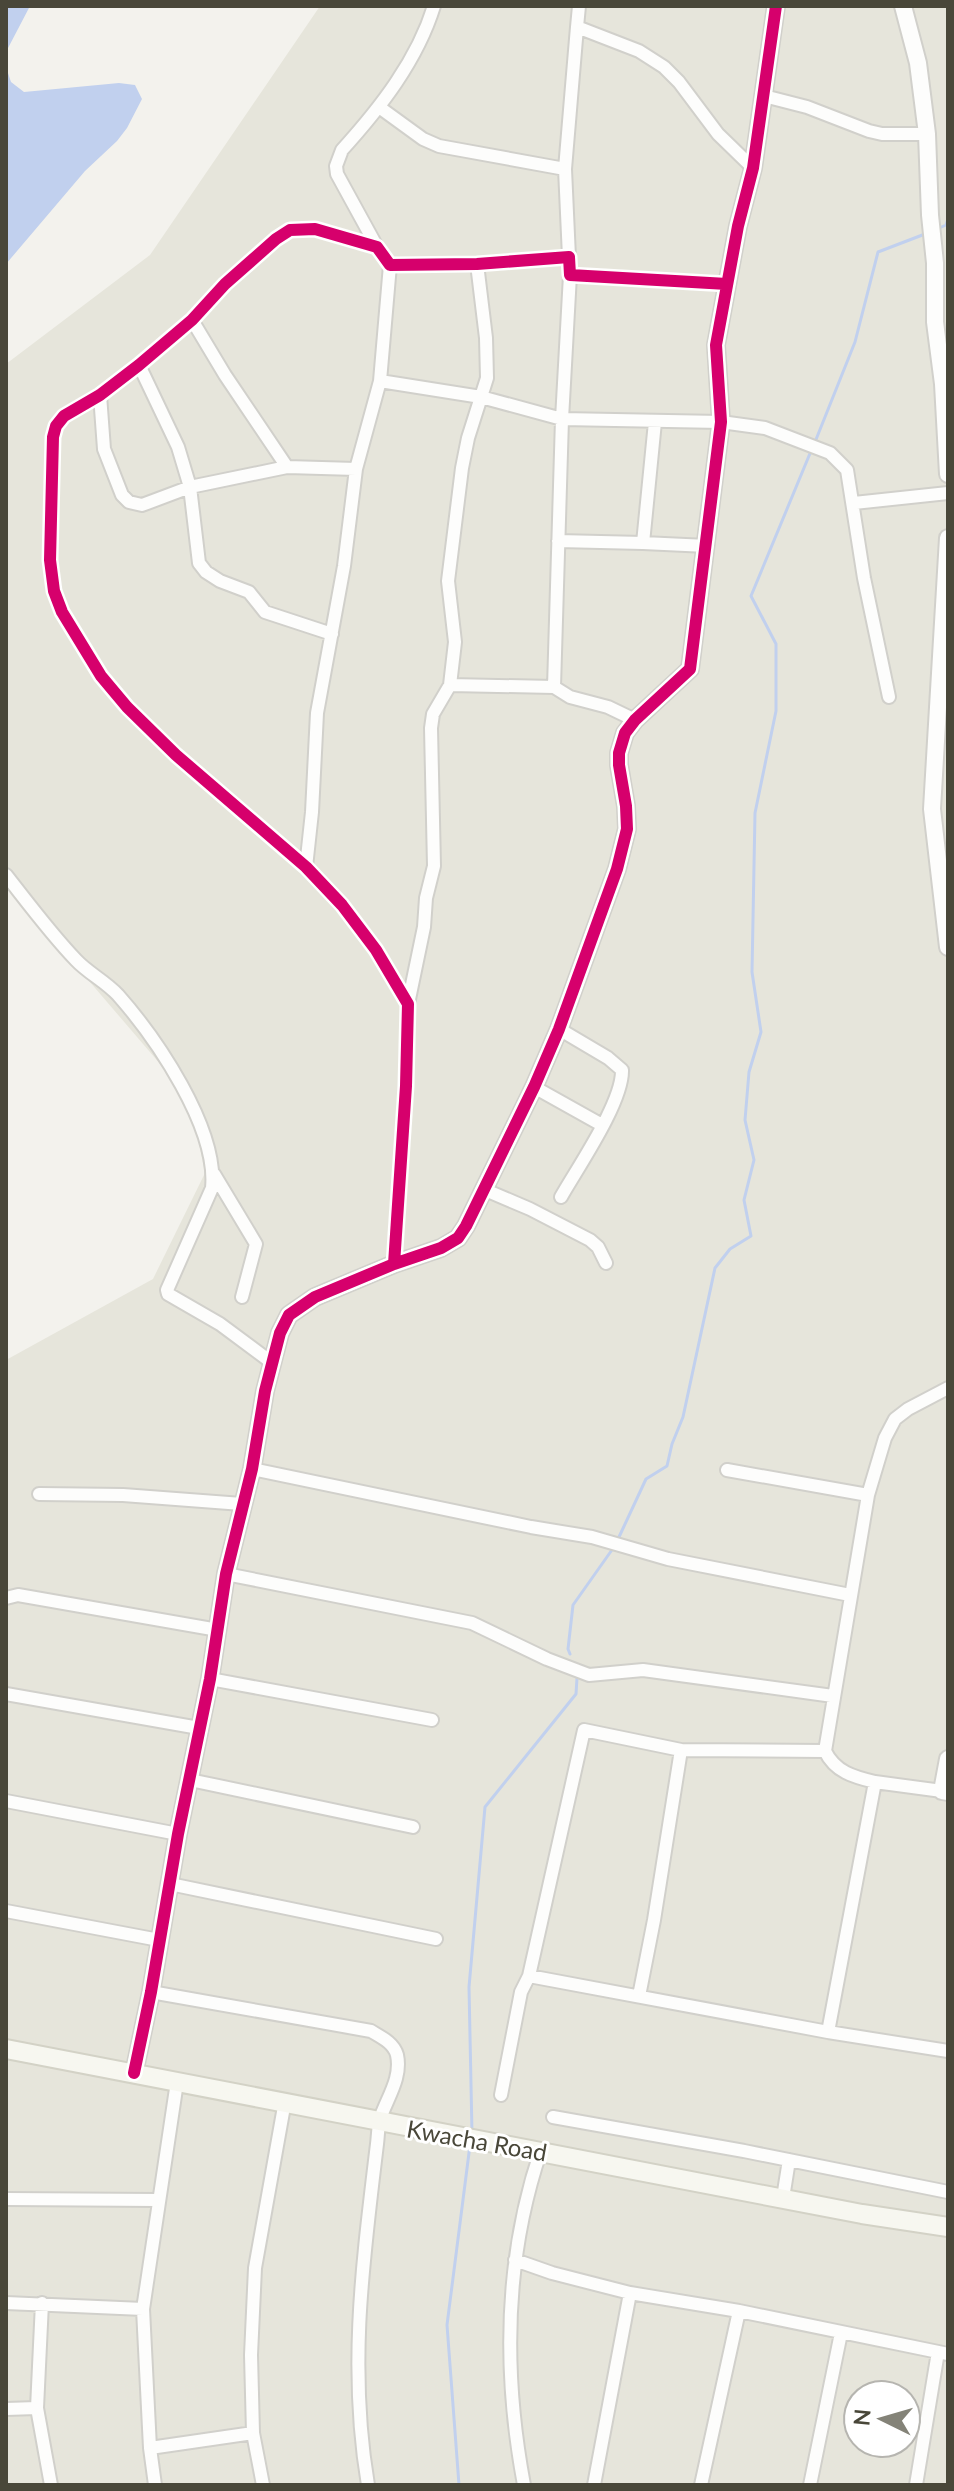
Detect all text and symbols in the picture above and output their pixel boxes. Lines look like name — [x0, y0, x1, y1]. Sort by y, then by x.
street label: Kwacha Road — [405, 2113, 549, 2167]
north arrow — [842, 2379, 922, 2459]
text: N — [847, 2408, 876, 2427]

